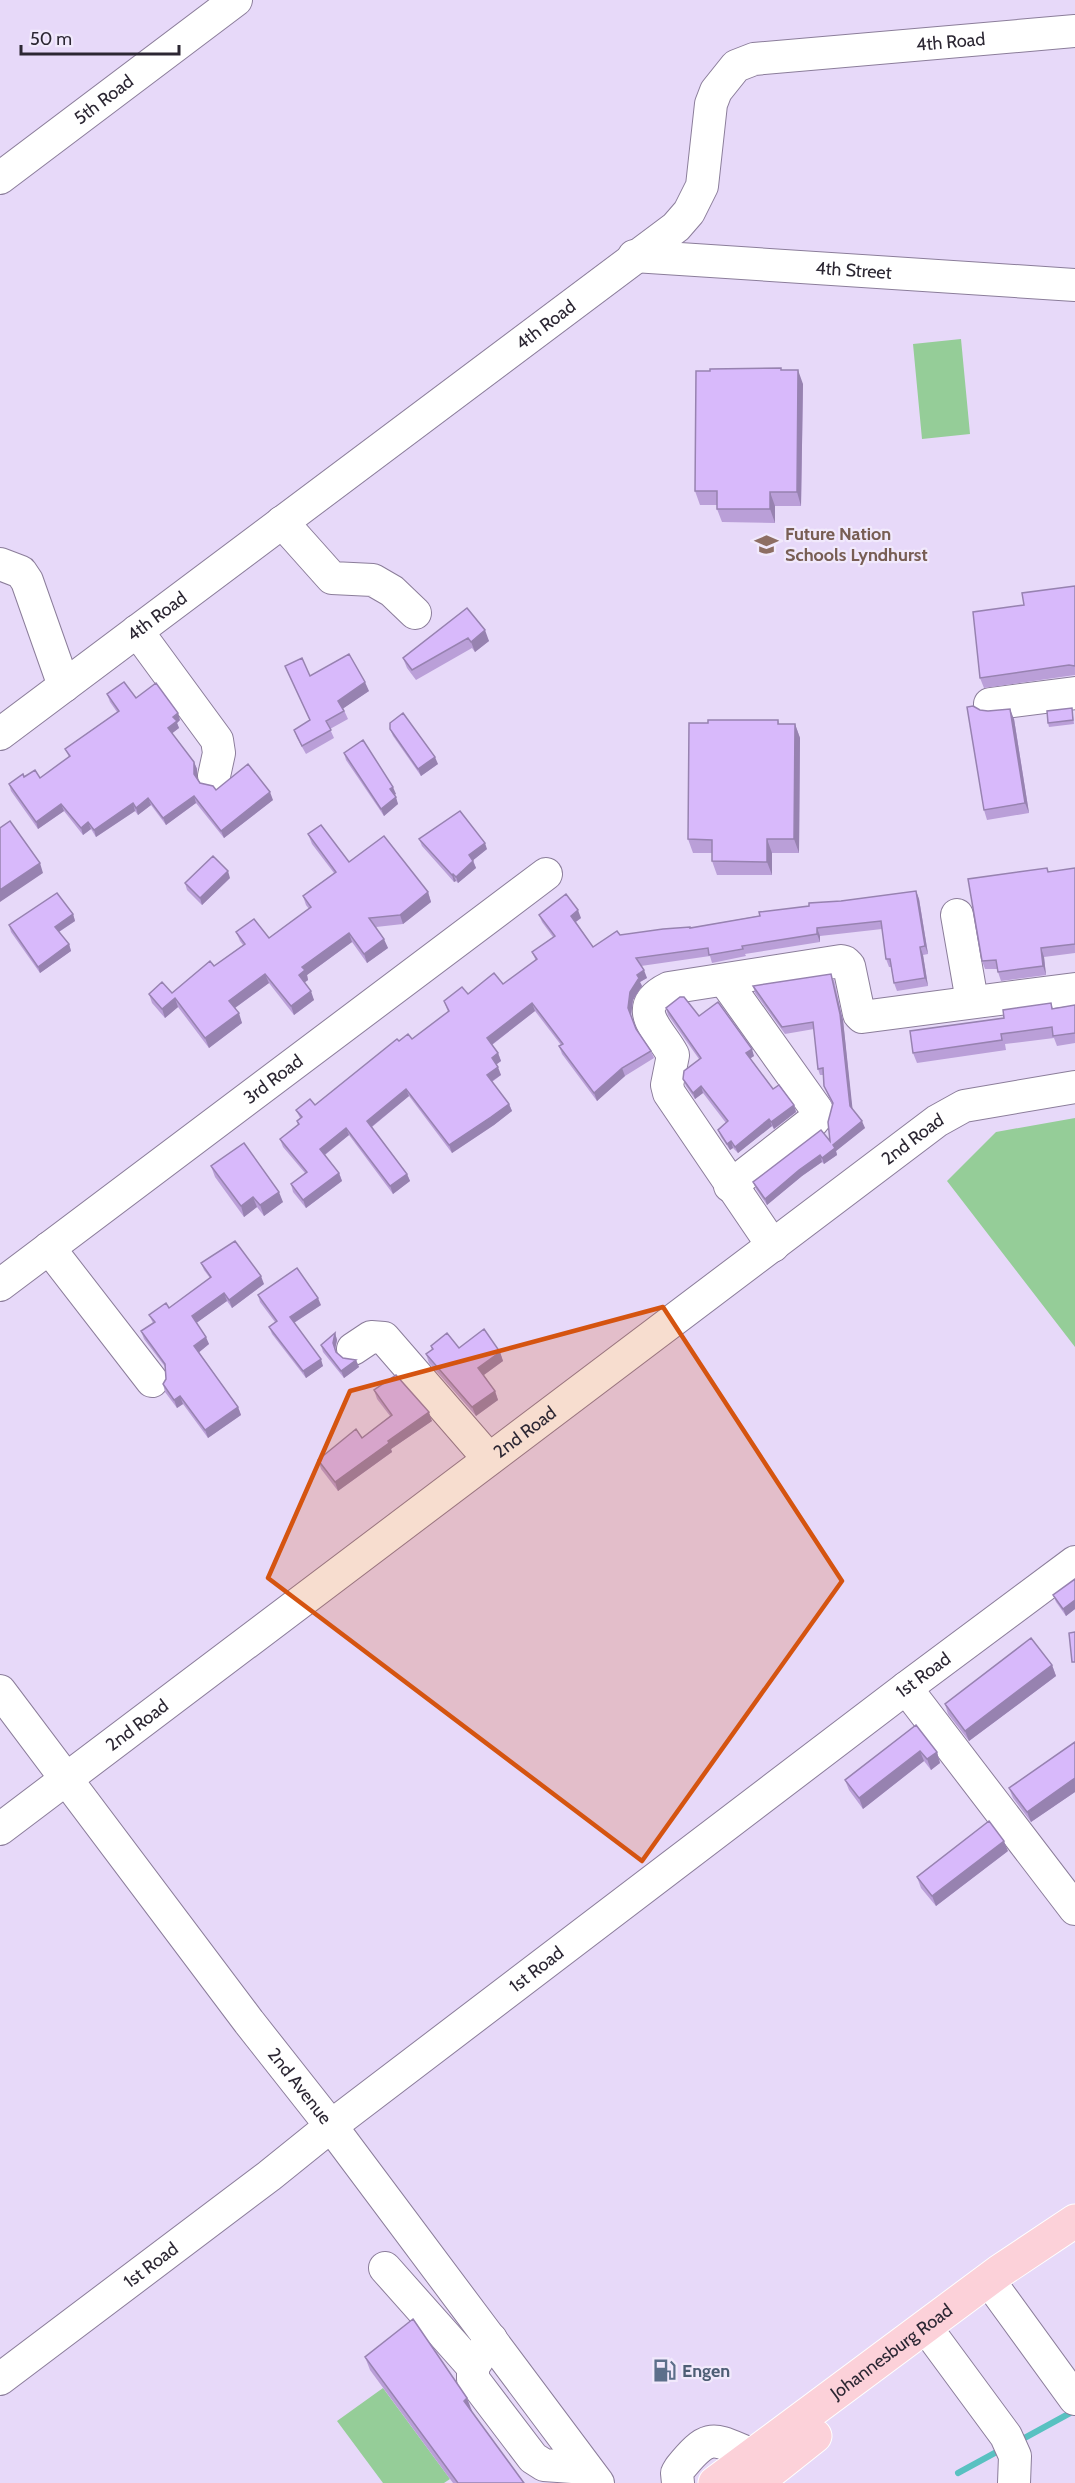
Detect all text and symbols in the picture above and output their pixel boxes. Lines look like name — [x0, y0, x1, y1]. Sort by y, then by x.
scale bar — [21, 18, 178, 56]
text: 50 m — [30, 28, 72, 50]
street label: 4th Road — [915, 28, 986, 56]
street label: 5th Road — [70, 70, 138, 129]
street label: 4th Street — [815, 257, 892, 284]
street label: 4th Road — [511, 295, 580, 354]
place label: Future Nation Schools Lyndhurst — [785, 523, 928, 566]
school or university icon: Future Nation Schools Lyndhurst — [754, 531, 780, 557]
street label: 4th Road — [122, 587, 191, 646]
street label: 3rd Road — [239, 1050, 307, 1109]
street label: 2nd Road — [877, 1109, 948, 1170]
street label: 2nd Road — [489, 1402, 561, 1463]
street label: 1st Road — [892, 1648, 955, 1703]
street label: 2nd Road — [102, 1695, 173, 1756]
street label: 1st Road — [505, 1942, 568, 1997]
street label: 2nd Avenue — [263, 2044, 336, 2129]
street label: 1st Road — [119, 2238, 182, 2293]
street label: Johannesburg Road — [825, 2299, 957, 2405]
fuel station icon: Engen — [651, 2358, 677, 2384]
place label: Engen — [682, 2360, 730, 2382]

